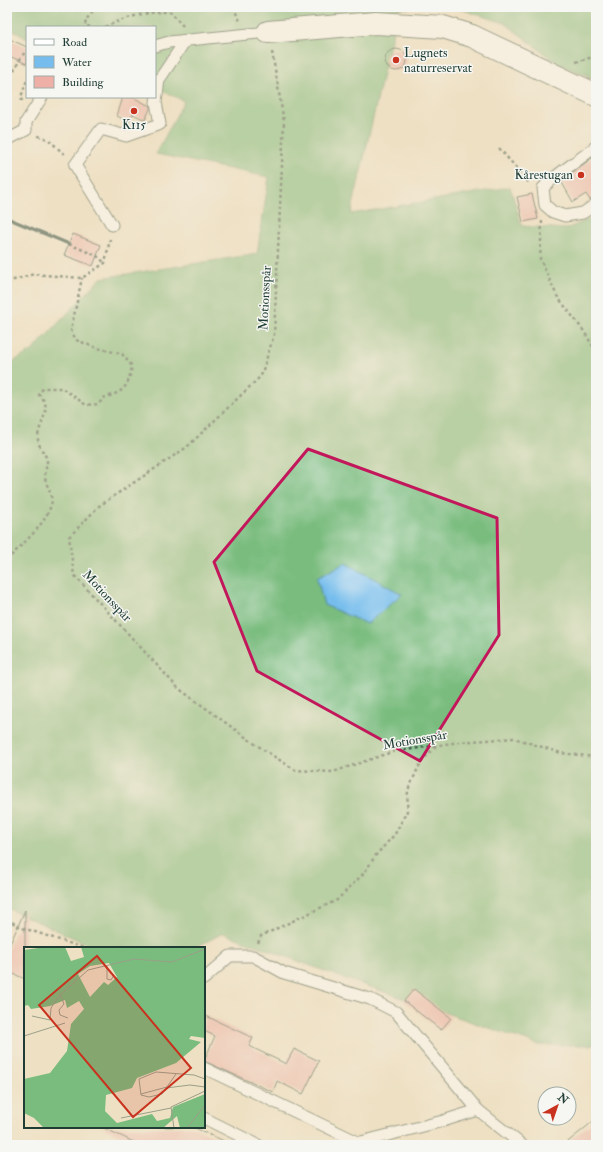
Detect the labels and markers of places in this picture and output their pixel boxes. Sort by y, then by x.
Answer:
place label: Lugnets naturreservat [404,45,472,76]
marker: Lugnets naturreservat [391,55,401,65]
marker: K115 [129,106,139,116]
place label: K115 [122,117,146,133]
place label: Kårestugan [514,167,573,183]
marker: Kårestugan [576,170,586,180]

